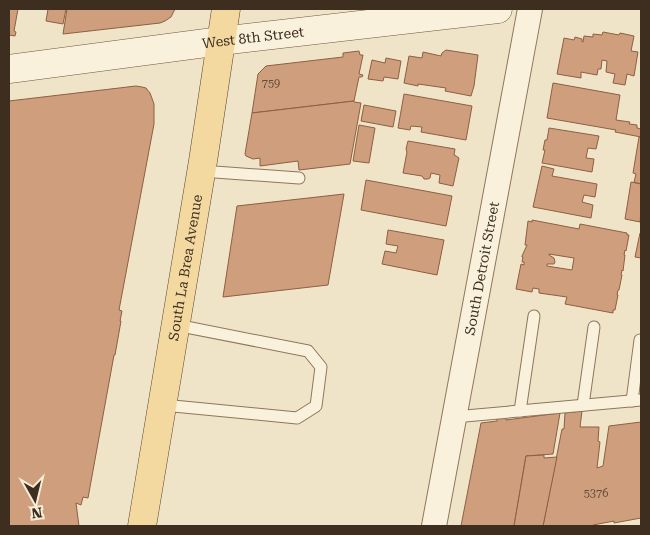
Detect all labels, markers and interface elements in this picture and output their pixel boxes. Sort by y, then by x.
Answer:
street label: West 8th Street [201,23,305,51]
house number: 759 [262,77,280,90]
street label: South La Brea Avenue [165,193,205,342]
street label: South Detroit Street [462,200,502,337]
north arrow [10,475,60,525]
house number: 5376 [584,487,608,500]
text: N [30,504,43,522]

